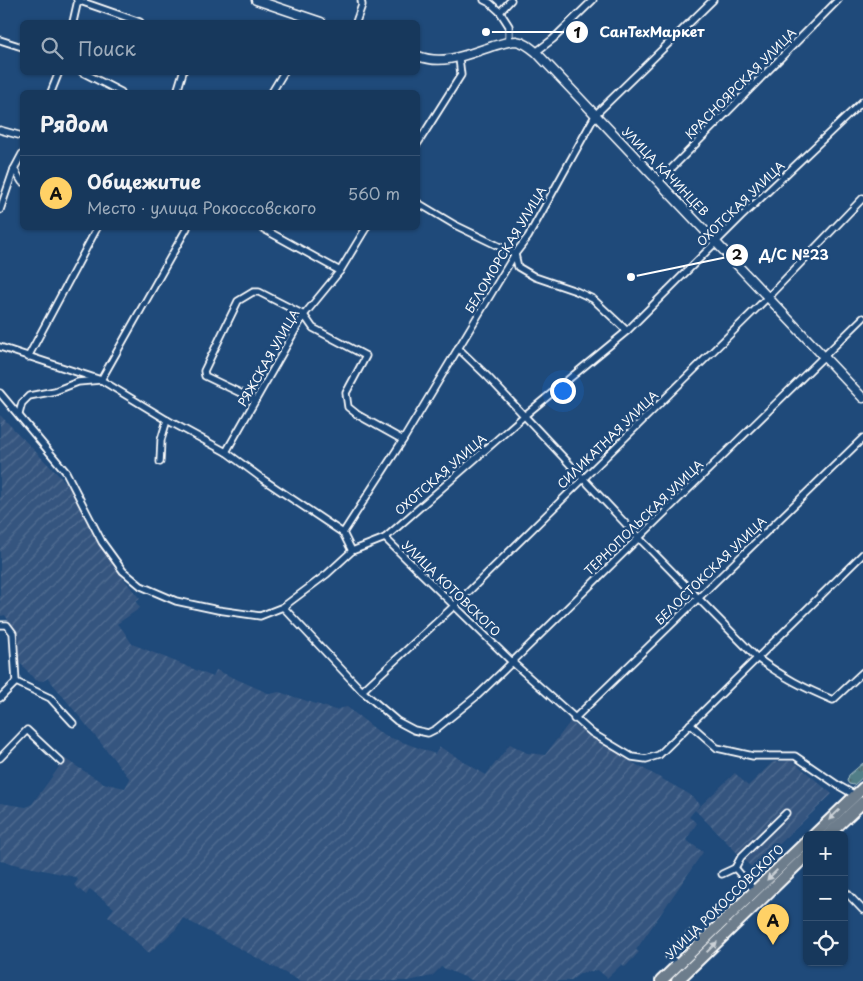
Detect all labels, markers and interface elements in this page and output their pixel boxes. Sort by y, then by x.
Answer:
callout: СанТехМаркет [565,18,715,47]
search box [20,20,420,75]
text: 1 [573,20,581,43]
text: СанТехМаркет [599,21,705,42]
street label: КРАСНОЯРСКАЯ УЛИЦА [681,24,800,143]
icon: search [38,34,66,62]
text: Поиск [78,34,136,62]
text: Рядом [40,107,108,139]
street label: УЛИЦА КАЧИНЦЕВ [618,123,713,220]
street label: ОХОТСКАЯ УЛИЦА [692,156,788,250]
text: Общежитие [87,167,201,195]
text: A [50,181,62,205]
text: 560 m [348,181,400,205]
street label: БЕЛОМОРСКАЯ УЛИЦА [460,183,550,316]
text: Место · улица Рокоссовского [87,195,316,219]
callout: Д/С №23 [725,240,839,269]
text: 2 [732,242,743,265]
text: Д/С №23 [758,244,829,265]
street label: РЯЖСКАЯ УЛИЦА [233,306,303,409]
your location [550,378,576,404]
street label: СИЛИКАТНАЯ УЛИЦА [553,386,662,492]
street label: ОХОТСКАЯ УЛИЦА [391,429,490,519]
street label: ТЕРНОПОЛЬСКАЯ УЛИЦА [580,455,707,579]
street label: БЕЛОСТОКСКАЯ УЛИЦА [650,512,770,629]
street label: УЛИЦА КОТОВСКОГО [398,536,505,640]
one-way arrow [829,809,841,821]
map controls [803,831,848,966]
button: + [803,831,848,876]
street label: УЛИЦА РОКОССОВСКОГО [661,840,788,963]
one-way arrow [766,869,778,881]
button: − [803,876,848,921]
pin: A [757,904,789,945]
button: locate [803,921,848,966]
one-way arrow [706,941,718,953]

